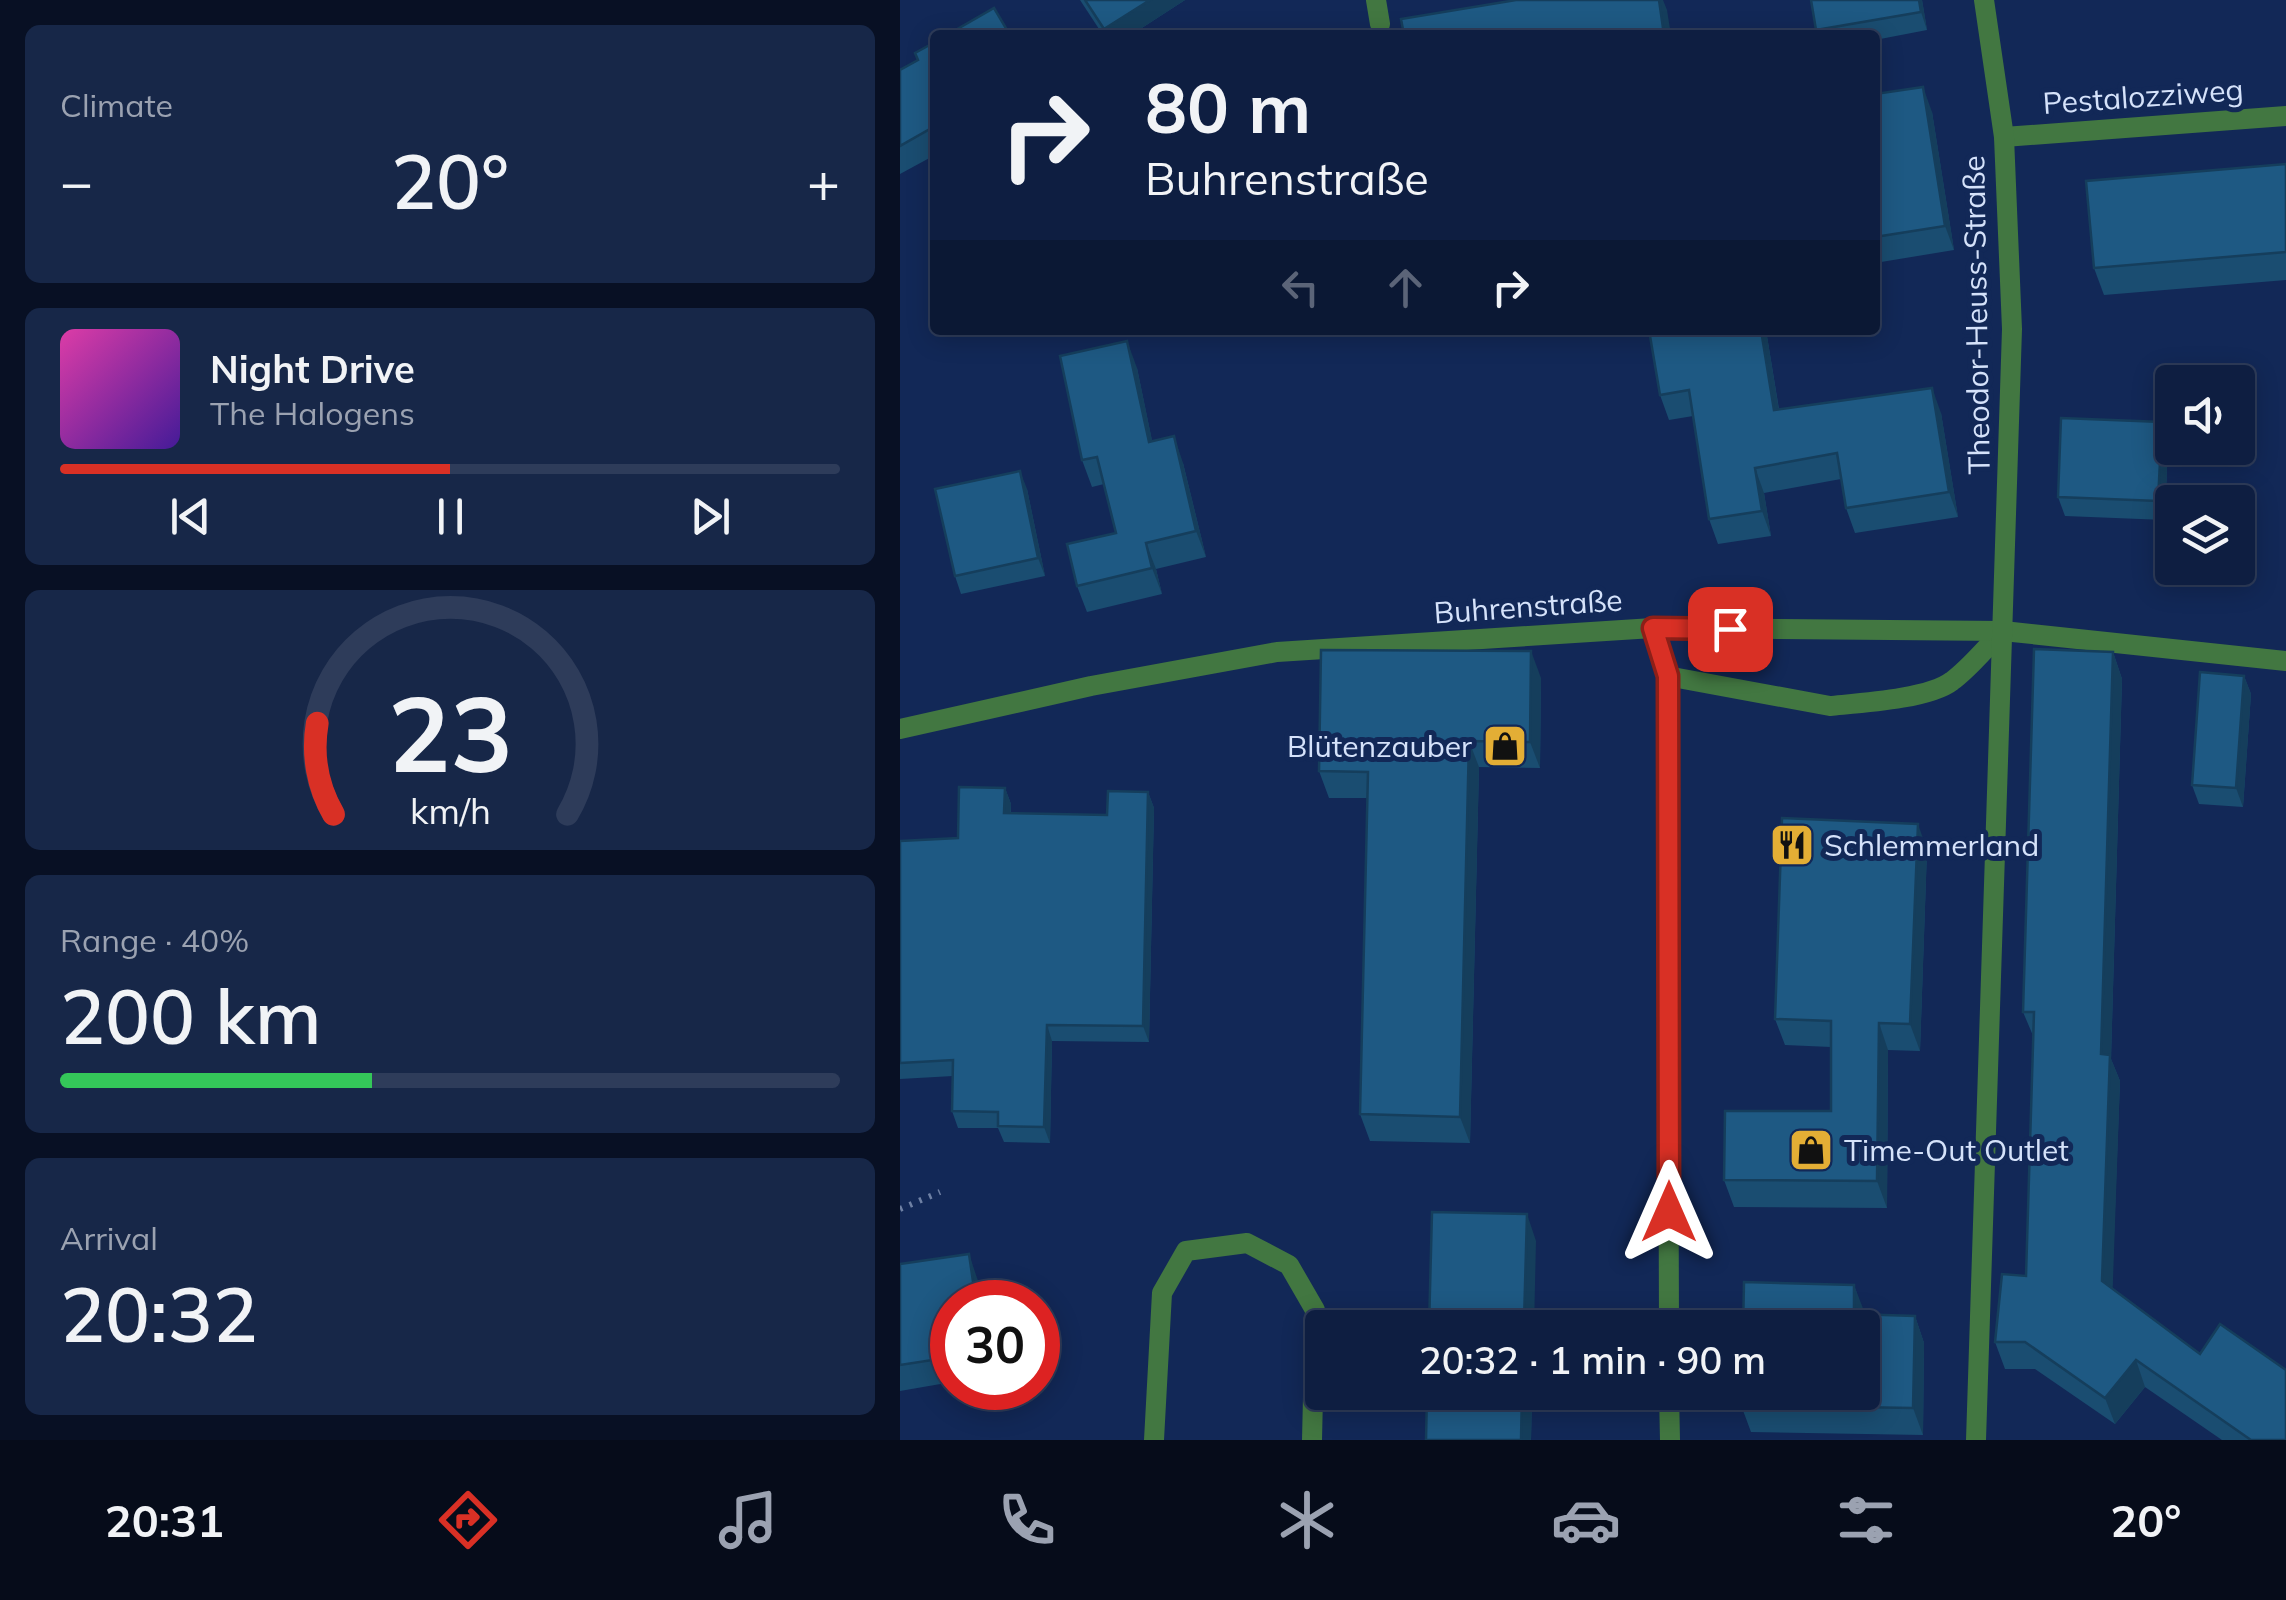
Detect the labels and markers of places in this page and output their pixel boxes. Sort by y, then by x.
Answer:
pin [1688,587,1773,672]
shop icon: Blütenzauber [1482,723,1528,769]
place label: Blütenzauber [1287,727,1472,765]
restaurant icon: Schlemmerland [1769,822,1815,868]
place label: Schlemmerland [1824,826,2039,864]
shop icon: Time-Out Outlet [1788,1127,1834,1173]
place label: Time-Out Outlet [1844,1131,2069,1169]

